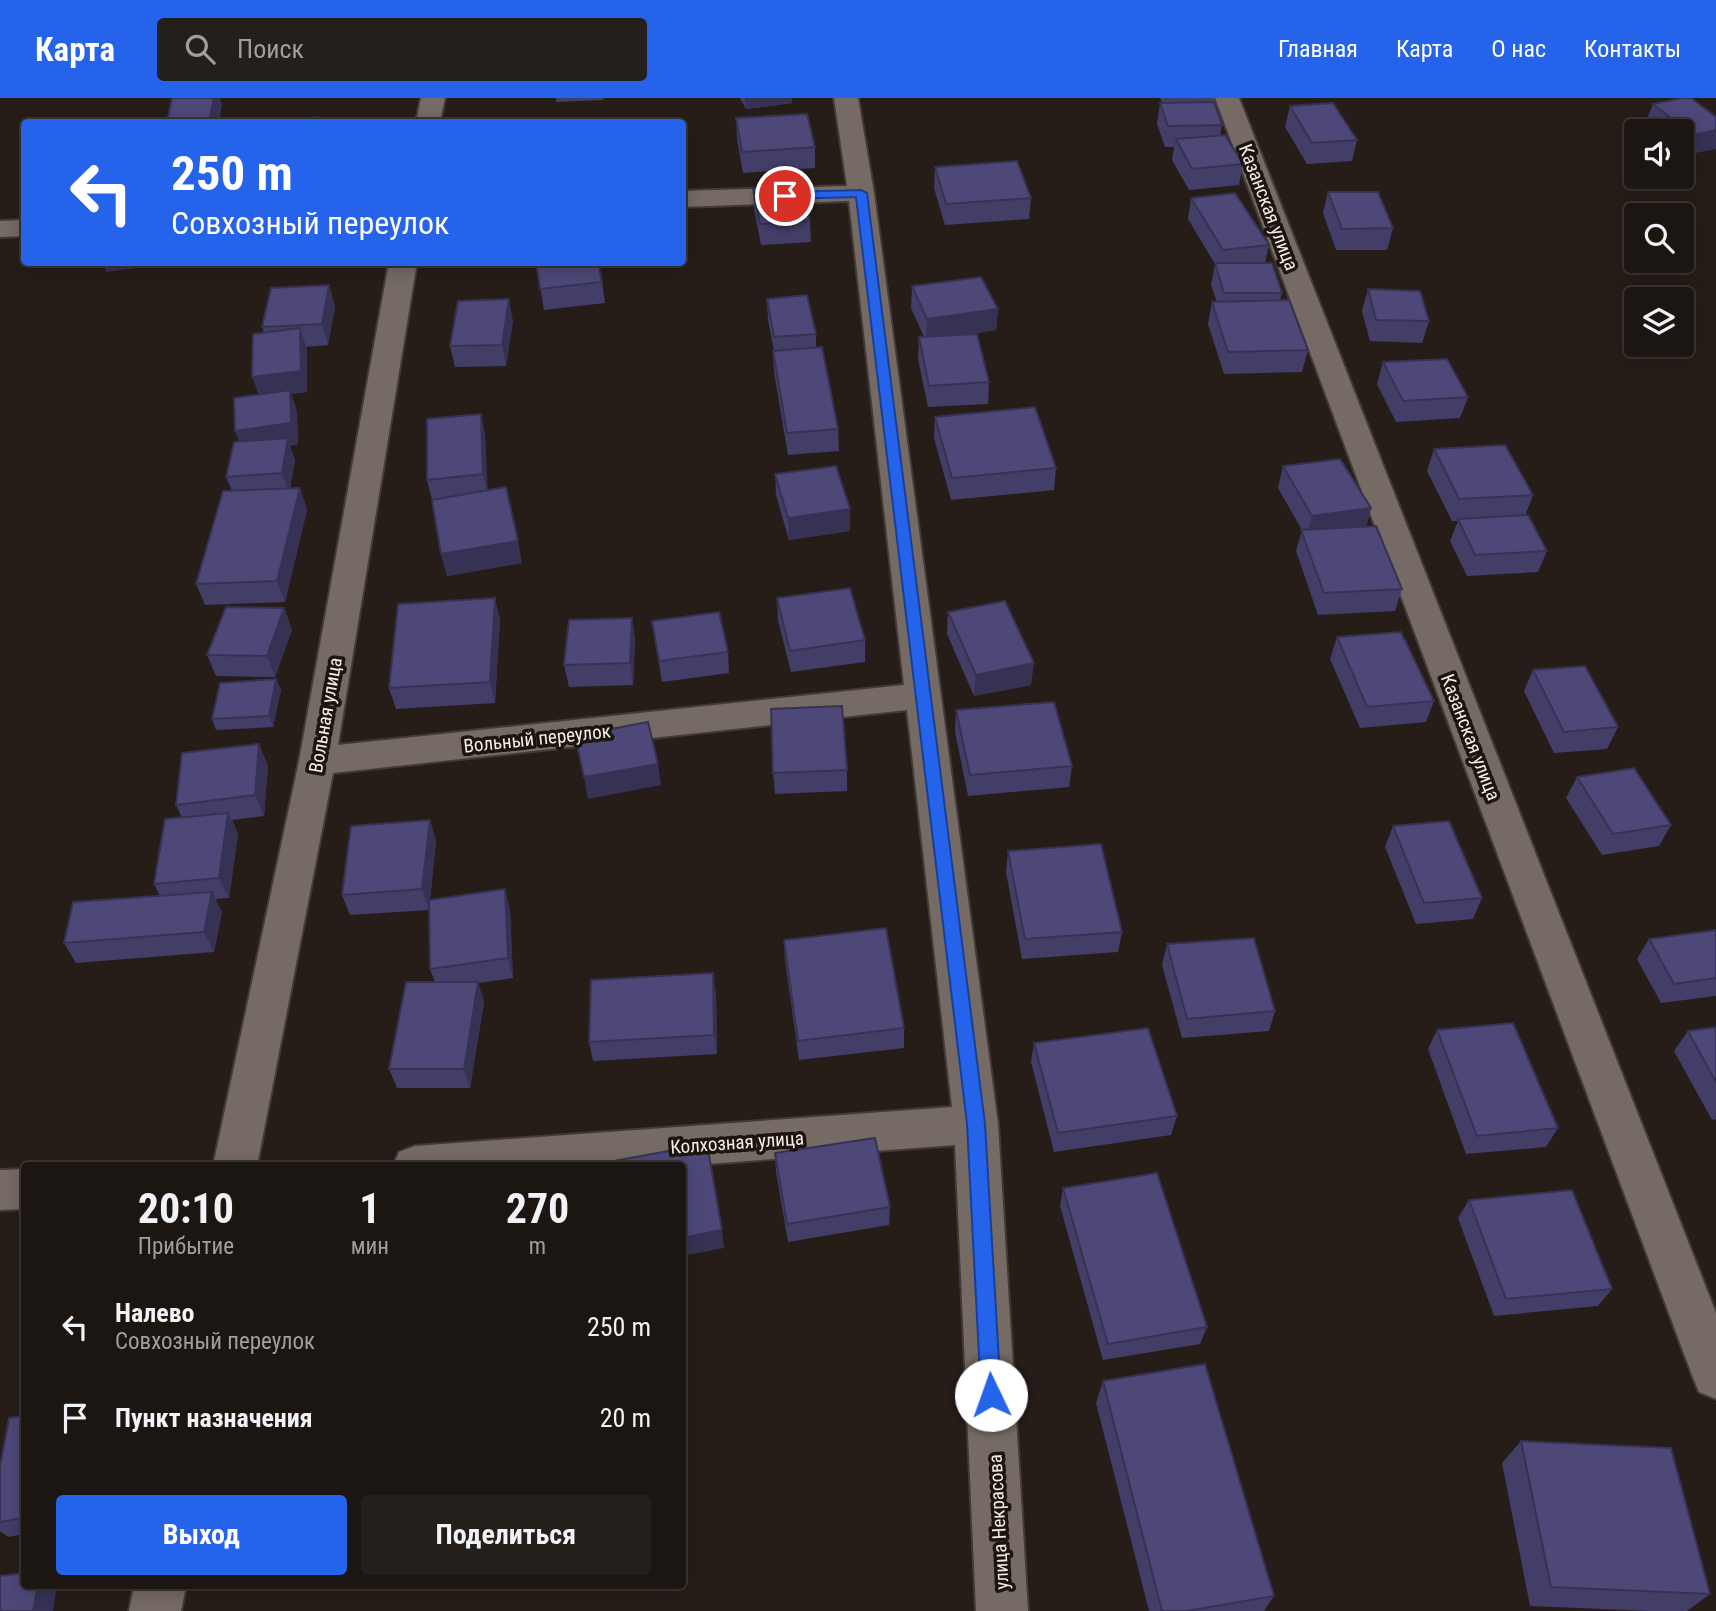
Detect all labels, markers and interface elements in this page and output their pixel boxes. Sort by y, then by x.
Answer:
search box [157,18,647,81]
text: Карта [35,30,115,69]
icon: search [181,30,219,68]
text: Поиск [237,34,304,64]
text: Главная [1278,35,1358,63]
text: Карта [1396,35,1453,63]
text: О нас [1491,35,1546,63]
text: Контакты [1584,35,1681,63]
map controls [1624,119,1694,357]
button: sound [1624,119,1694,189]
street label: Казанская улица [1234,141,1303,274]
text: 250 m [171,145,293,202]
icon: left [56,147,147,238]
pin [755,166,815,226]
icon: arrive [766,177,804,215]
button: search [1624,203,1694,273]
text: Совхозный переулок [171,204,449,242]
button: layers [1624,287,1694,357]
street label: Вольная улица [304,656,347,775]
street label: Казанская улица [1436,671,1505,804]
street label: Вольный переулок [462,719,612,758]
street label: Колхозная улица [669,1126,805,1159]
text: 20:10 [138,1184,234,1233]
text: 1 [359,1184,380,1233]
text: 270 [506,1184,569,1233]
text: Прибытие [138,1233,234,1260]
text: мин [351,1233,389,1260]
text: m [529,1233,546,1260]
text: Налево [115,1298,195,1328]
icon: left [56,1308,94,1346]
text: 250 m [587,1312,651,1342]
text: Совхозный переулок [115,1328,315,1355]
position arrow [954,1358,1028,1432]
icon: arrive [56,1399,94,1437]
text: Пункт назначения [115,1403,313,1433]
text: 20 m [600,1403,651,1433]
street label: улица Некрасова [983,1454,1014,1590]
button: Выход [56,1495,347,1575]
button: Поделиться [361,1495,651,1575]

